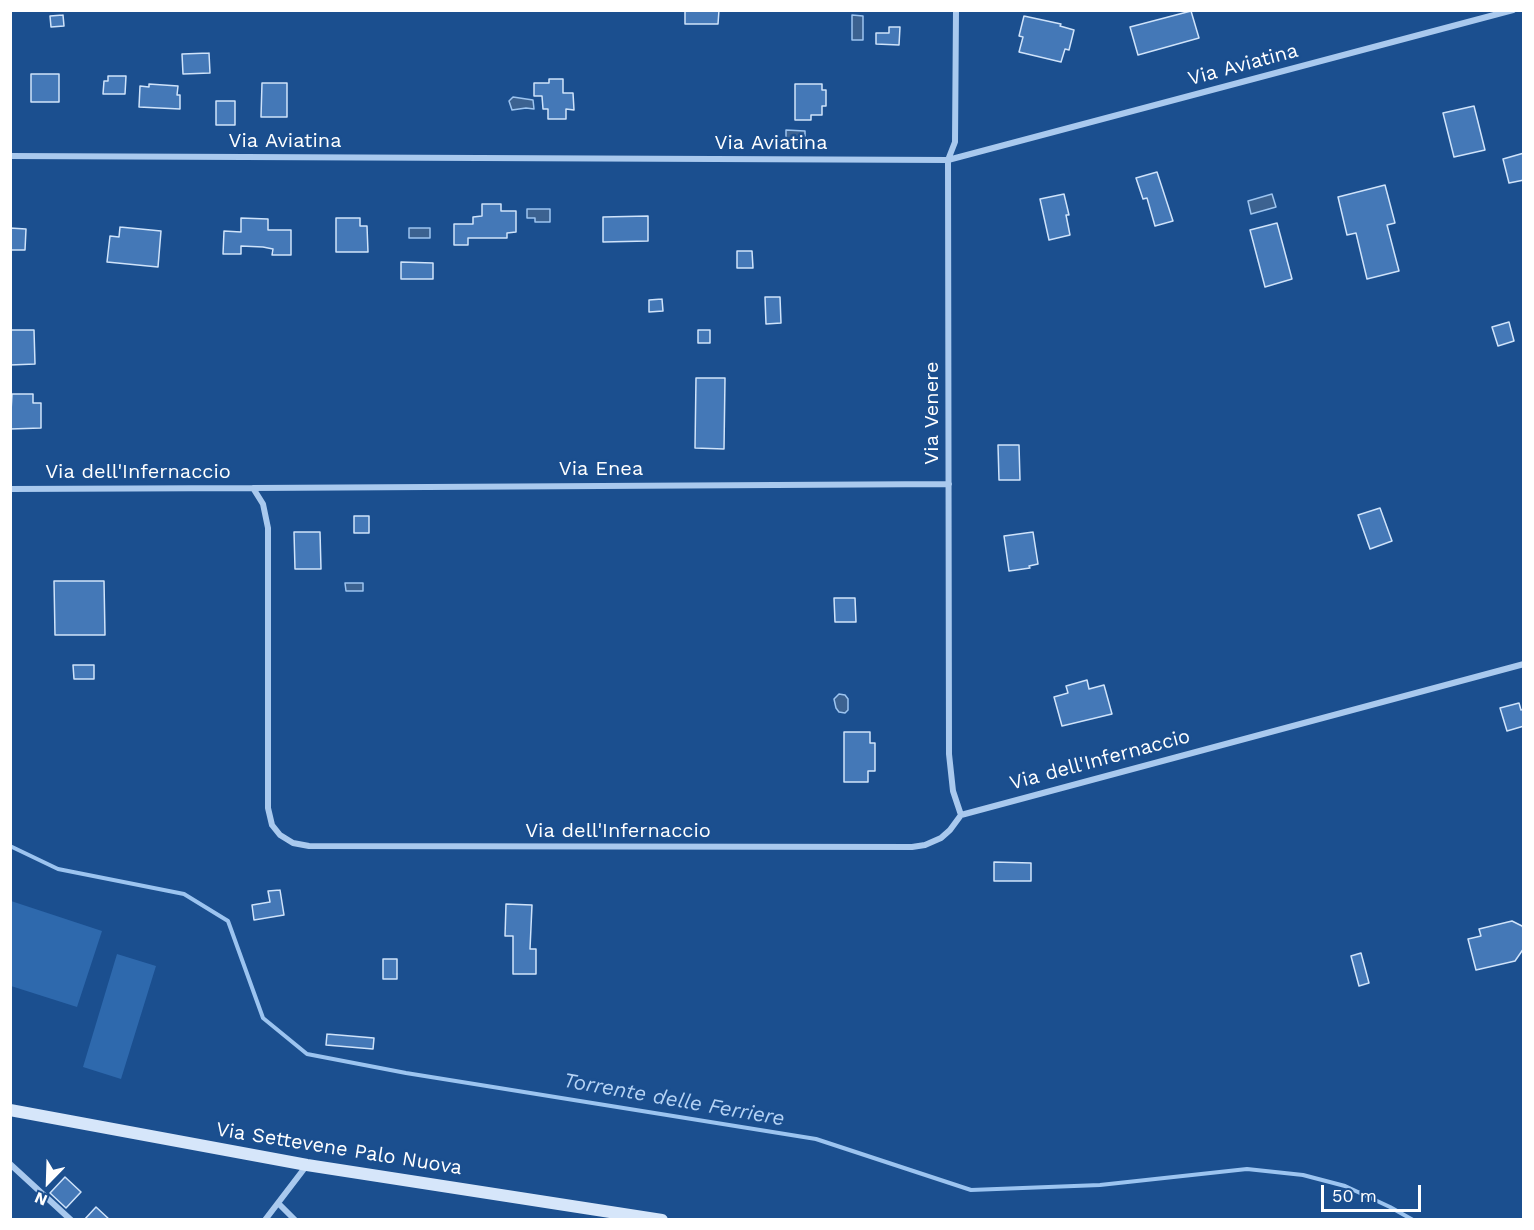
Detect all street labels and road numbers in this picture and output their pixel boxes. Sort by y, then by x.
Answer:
street label: Via Aviatina [1185,39,1301,91]
street label: Via Aviatina [229,129,341,153]
street label: Via Aviatina [715,131,827,155]
street label: Via Venere [920,361,944,465]
street label: Via Enea [559,457,643,481]
street label: Via dell'Infernaccio [45,460,231,484]
street label: Via dell'Infernaccio [1007,724,1193,796]
street label: Via dell'Infernaccio [525,819,711,843]
street label: Via Settevene Palo Nuova [214,1118,464,1180]

